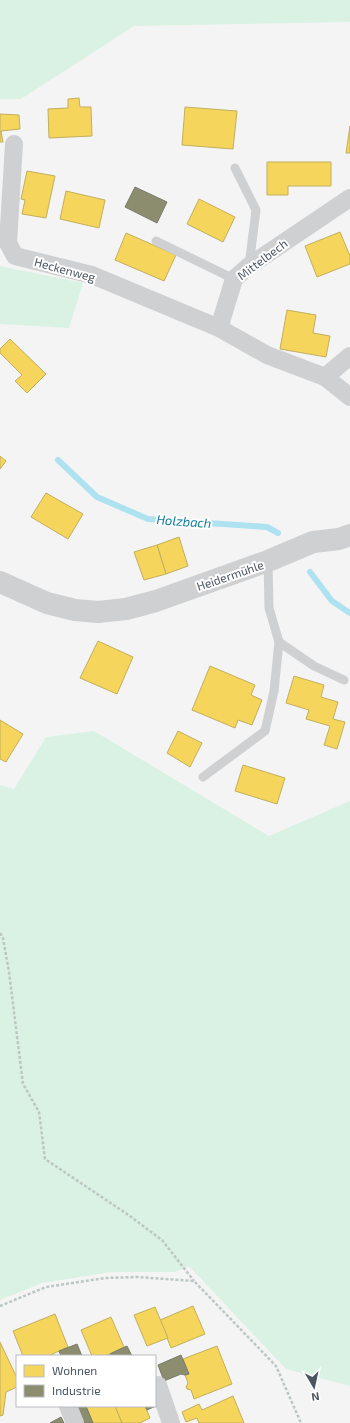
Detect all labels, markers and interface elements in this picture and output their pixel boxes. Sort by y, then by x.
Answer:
street label: Mittelbech [234,236,290,282]
street label: Heckenweg [33,254,97,284]
water label: Holzbach [156,511,212,531]
street label: Heidermühle [195,557,265,593]
legend [16,1355,156,1407]
text: Wohnen [52,1363,97,1377]
north arrow [294,1367,334,1407]
text: Industrie [52,1383,101,1397]
text: N [311,1390,321,1404]

